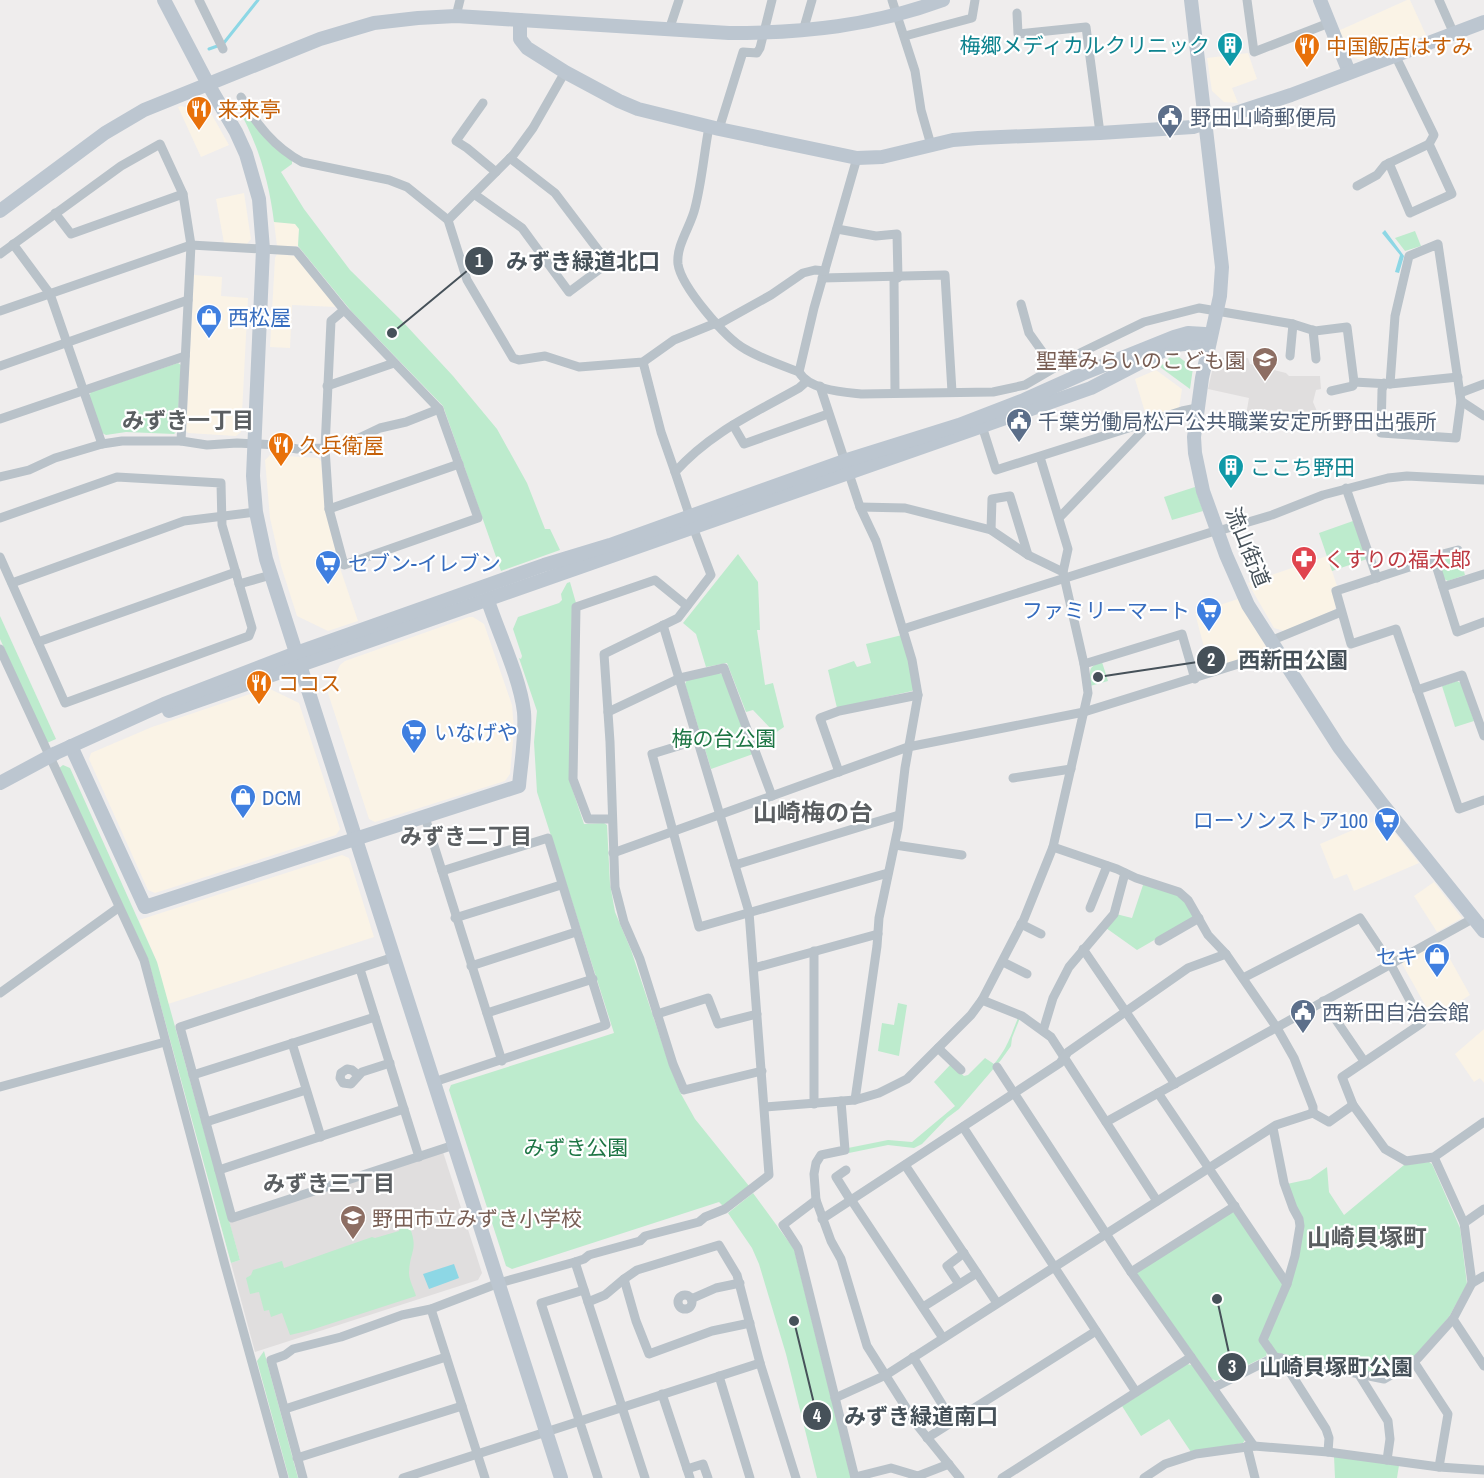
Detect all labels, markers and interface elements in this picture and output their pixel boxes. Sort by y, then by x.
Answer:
building icon: 梅郷メディカルクリニック [1215,30,1245,68]
place label: 梅郷メディカルクリニック [959,31,1210,60]
restaurant icon: 中国飯店はすみ [1292,31,1322,69]
place label: 中国飯店はすみ [1326,32,1473,61]
restaurant icon: 来来亭 [184,94,214,132]
place label: 来来亭 [218,95,281,124]
public building icon: 野田山崎郵便局 [1155,102,1185,140]
place label: 野田山崎郵便局 [1190,103,1337,132]
callout: みずき緑道北口 [464,241,672,281]
text: みずき緑道北口 [506,246,660,276]
text: 1 [475,248,484,273]
shop icon: 西松屋 [194,302,224,340]
place label: 西松屋 [228,303,291,332]
school or university icon: 聖華みらいのこども園 [1250,345,1280,383]
place label: 聖華みらいのこども園 [1036,346,1246,375]
district label: みずき一丁目 [122,405,254,435]
public building icon: 千葉労働局松戸公共職業安定所野田出張所 [1004,406,1034,444]
place label: 千葉労働局松戸公共職業安定所野田出張所 [1038,407,1437,436]
restaurant icon: 久兵衛屋 [266,430,296,468]
place label: 久兵衛屋 [300,431,384,460]
building icon: ここち野田 [1216,452,1246,490]
place label: ここち野田 [1250,453,1355,482]
street label: 流山街道 [1219,503,1277,591]
pharmacy icon: くすりの福太郎 [1289,544,1319,582]
place label: くすりの福太郎 [1324,545,1471,574]
supermarket icon: セブン-イレブン [313,548,343,586]
place label: セブン-イレブン [348,549,501,578]
supermarket icon: ファミリーマート [1194,595,1224,633]
place label: ファミリーマート [1022,596,1190,625]
callout: 西新田公園 [1196,640,1360,680]
text: 西新田公園 [1238,645,1348,675]
text: 2 [1207,647,1215,672]
restaurant icon: ココス [244,668,274,706]
place label: ココス [278,669,341,698]
supermarket icon: いなげや [399,717,429,755]
place label: いなげや [434,718,518,747]
park label: 梅の台公園 [672,724,777,753]
shop icon: DCM [228,782,258,820]
place label: DCM [262,783,301,812]
district label: 山崎梅の台 [753,796,873,828]
supermarket icon: ローソンストア100 [1372,805,1402,843]
place label: ローソンストア100 [1193,806,1368,835]
district label: みずき二丁目 [400,821,532,851]
shop icon: セキ [1422,941,1452,979]
place label: セキ [1376,942,1418,971]
public building icon: 西新田自治会館 [1288,997,1318,1035]
place label: 西新田自治会館 [1322,998,1469,1027]
park label: みずき公園 [524,1133,629,1162]
district label: みずき三丁目 [263,1168,395,1198]
school or university icon: 野田市立みずき小学校 [338,1203,368,1241]
place label: 野田市立みずき小学校 [372,1204,582,1233]
district label: 山崎貝塚町 [1307,1221,1427,1253]
callout: 山崎貝塚町公園 [1217,1347,1425,1387]
text: 山崎貝塚町公園 [1259,1352,1413,1382]
text: 3 [1228,1354,1236,1379]
callout: みずき緑道南口 [802,1396,1010,1436]
text: みずき緑道南口 [844,1401,998,1431]
text: 4 [813,1403,822,1428]

